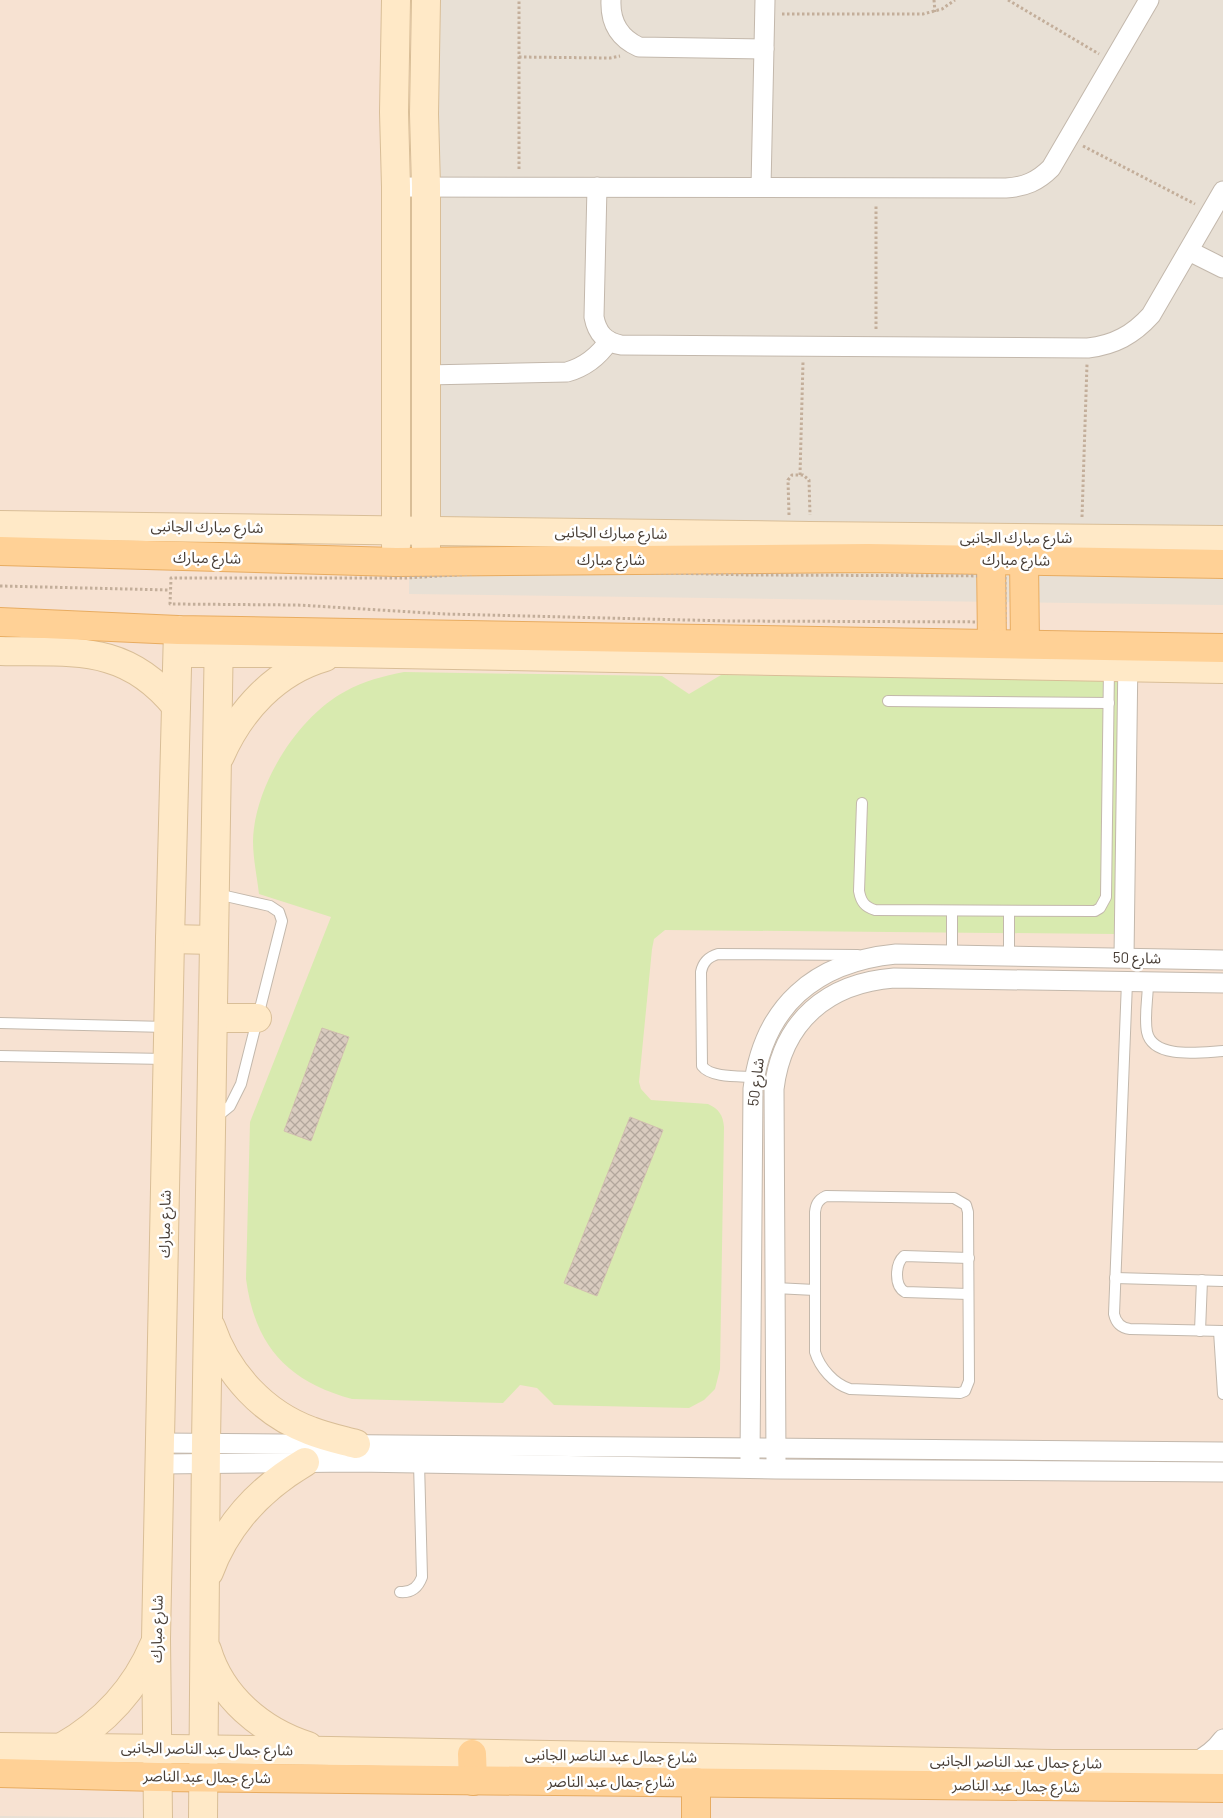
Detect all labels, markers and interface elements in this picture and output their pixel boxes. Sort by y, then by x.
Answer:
street label: شارع مبارك الجانبى [151,516,264,540]
street label: شارع مبارك الجانبى [555,522,668,546]
street label: شارع مبارك الجانبى [960,528,1073,550]
street label: شارع مبارك [173,547,241,571]
street label: شارع مبارك [982,549,1050,573]
street label: شارع مبارك [577,550,645,572]
street label: شارع 50 [1113,948,1162,970]
street label: شارع 50 [743,1057,771,1108]
street label: شارع مبارك [154,1190,178,1258]
street label: شارع مبارك [146,1595,170,1663]
street label: شارع جمال عبد الناصر الجانبى [121,1737,294,1763]
street label: شارع جمال عبد الناصر الجانبى [525,1744,698,1770]
street label: شارع جمال عبد الناصر الجانبى [930,1750,1103,1776]
street label: شارع جمال عبد الناصر [142,1766,271,1790]
street label: شارع جمال عبد الناصر [546,1772,675,1794]
street label: شارع جمال عبد الناصر [951,1775,1080,1799]

